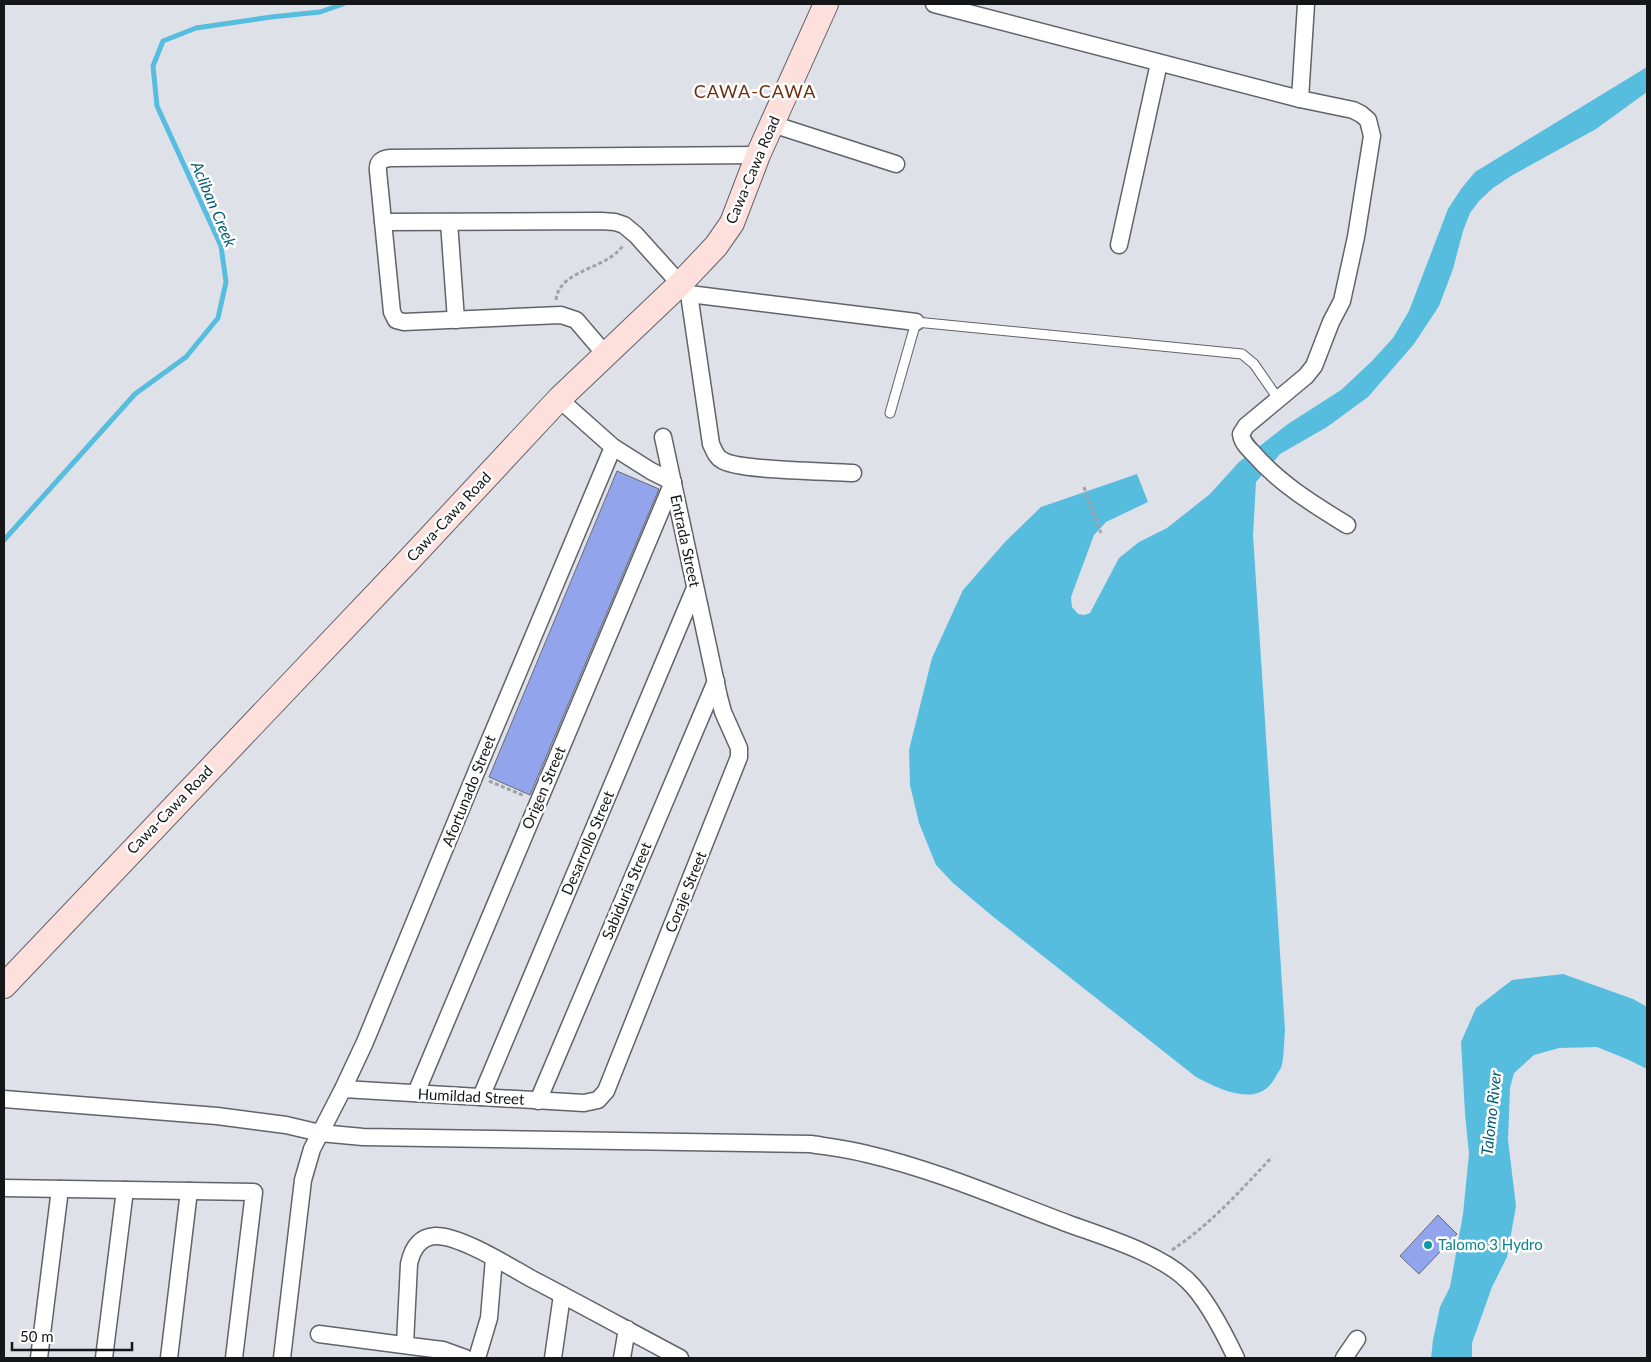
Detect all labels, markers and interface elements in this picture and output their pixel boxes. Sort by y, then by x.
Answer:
district label: CAWA-CAWA [694,80,816,102]
street label: Cawa-Cawa Road [721,113,783,226]
water label: Acliban Creek [188,157,241,250]
street label: Cawa-Cawa Road [402,468,494,565]
street label: Entrada Street [667,493,705,589]
street label: Afortunado Street [438,732,499,849]
street label: Origen Street [518,743,569,832]
street label: Cawa-Cawa Road [123,761,216,857]
street label: Desarrollo Street [557,787,617,897]
street label: Sabiduria Street [597,839,655,942]
street label: Coraje Street [661,848,710,935]
water label: Talomo River [1477,1069,1504,1156]
street label: Humildad Street [417,1084,525,1108]
place label: Talomo 3 Hydro [1438,1235,1543,1253]
marker: Talomo 3 Hydro [1422,1239,1434,1251]
scale bar [12,1320,132,1352]
text: 50 m [20,1327,54,1345]

